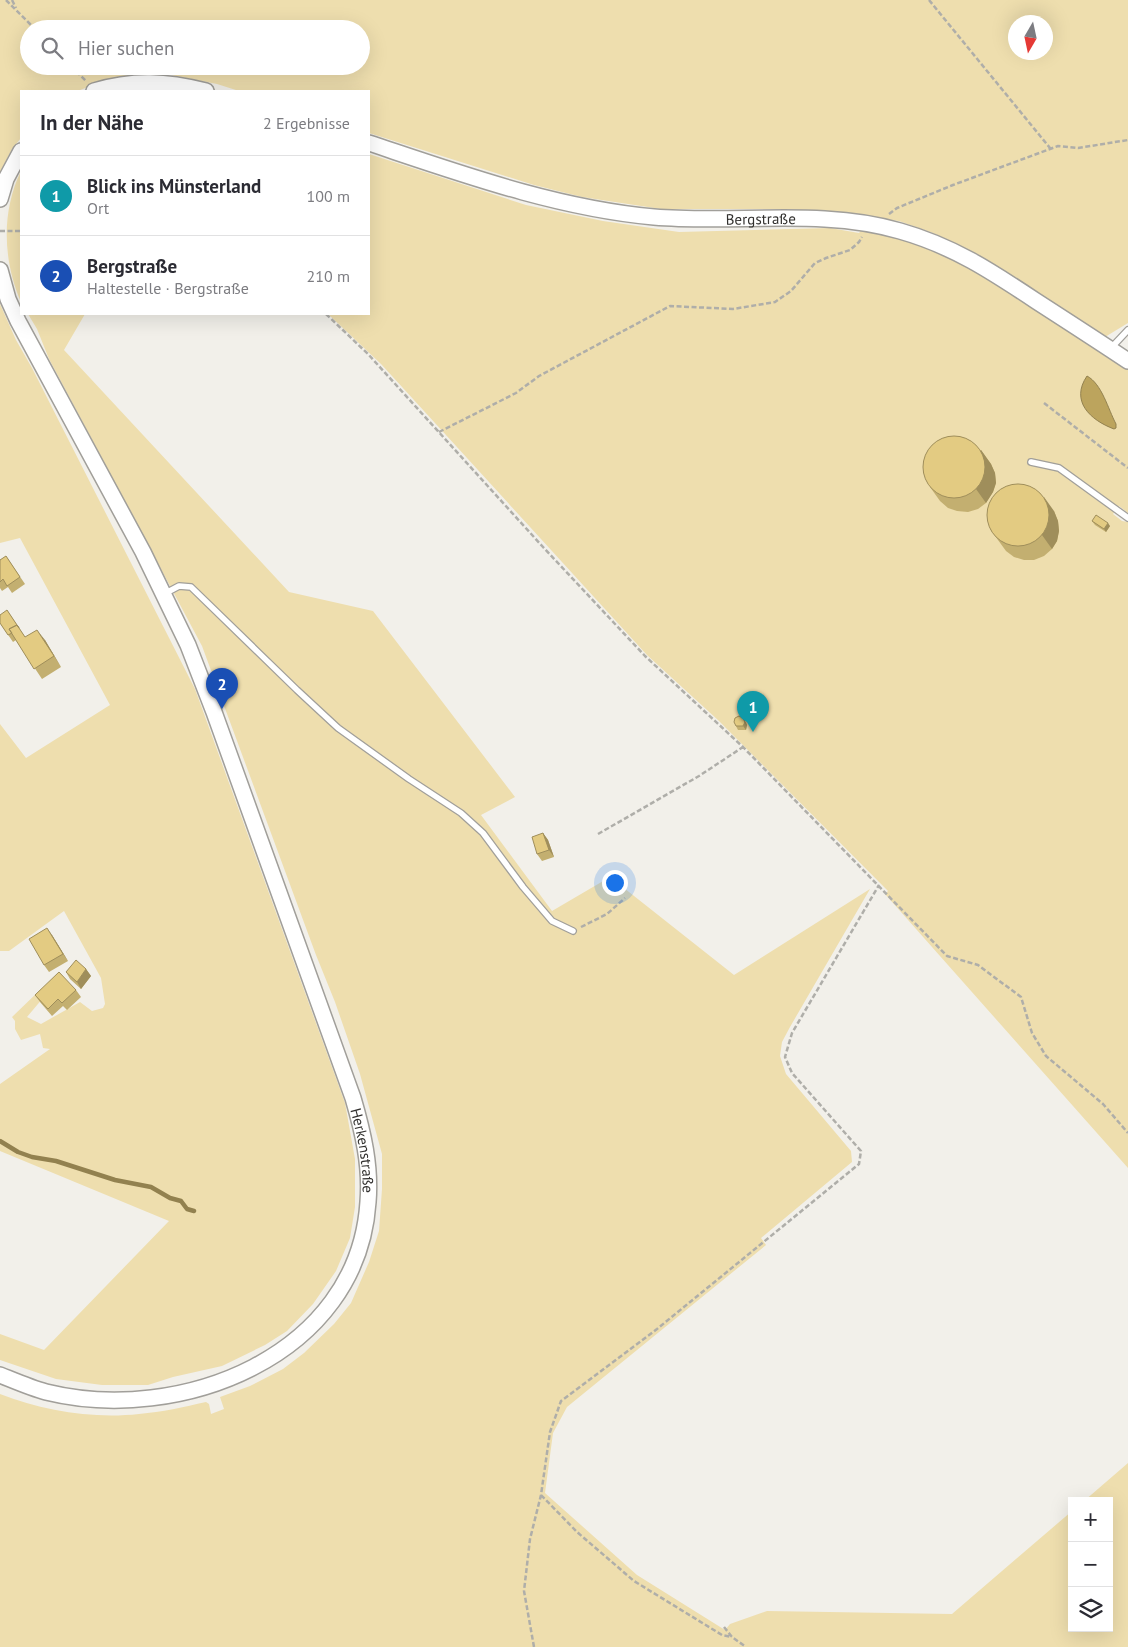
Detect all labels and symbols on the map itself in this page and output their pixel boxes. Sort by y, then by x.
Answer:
north arrow [1008,15,1053,60]
street label: Bergstraße [726,208,796,228]
pin: 2 [206,668,238,709]
pin: 1 [737,691,769,732]
your location [602,870,628,896]
street label: Herkenstraße [347,1106,378,1193]

